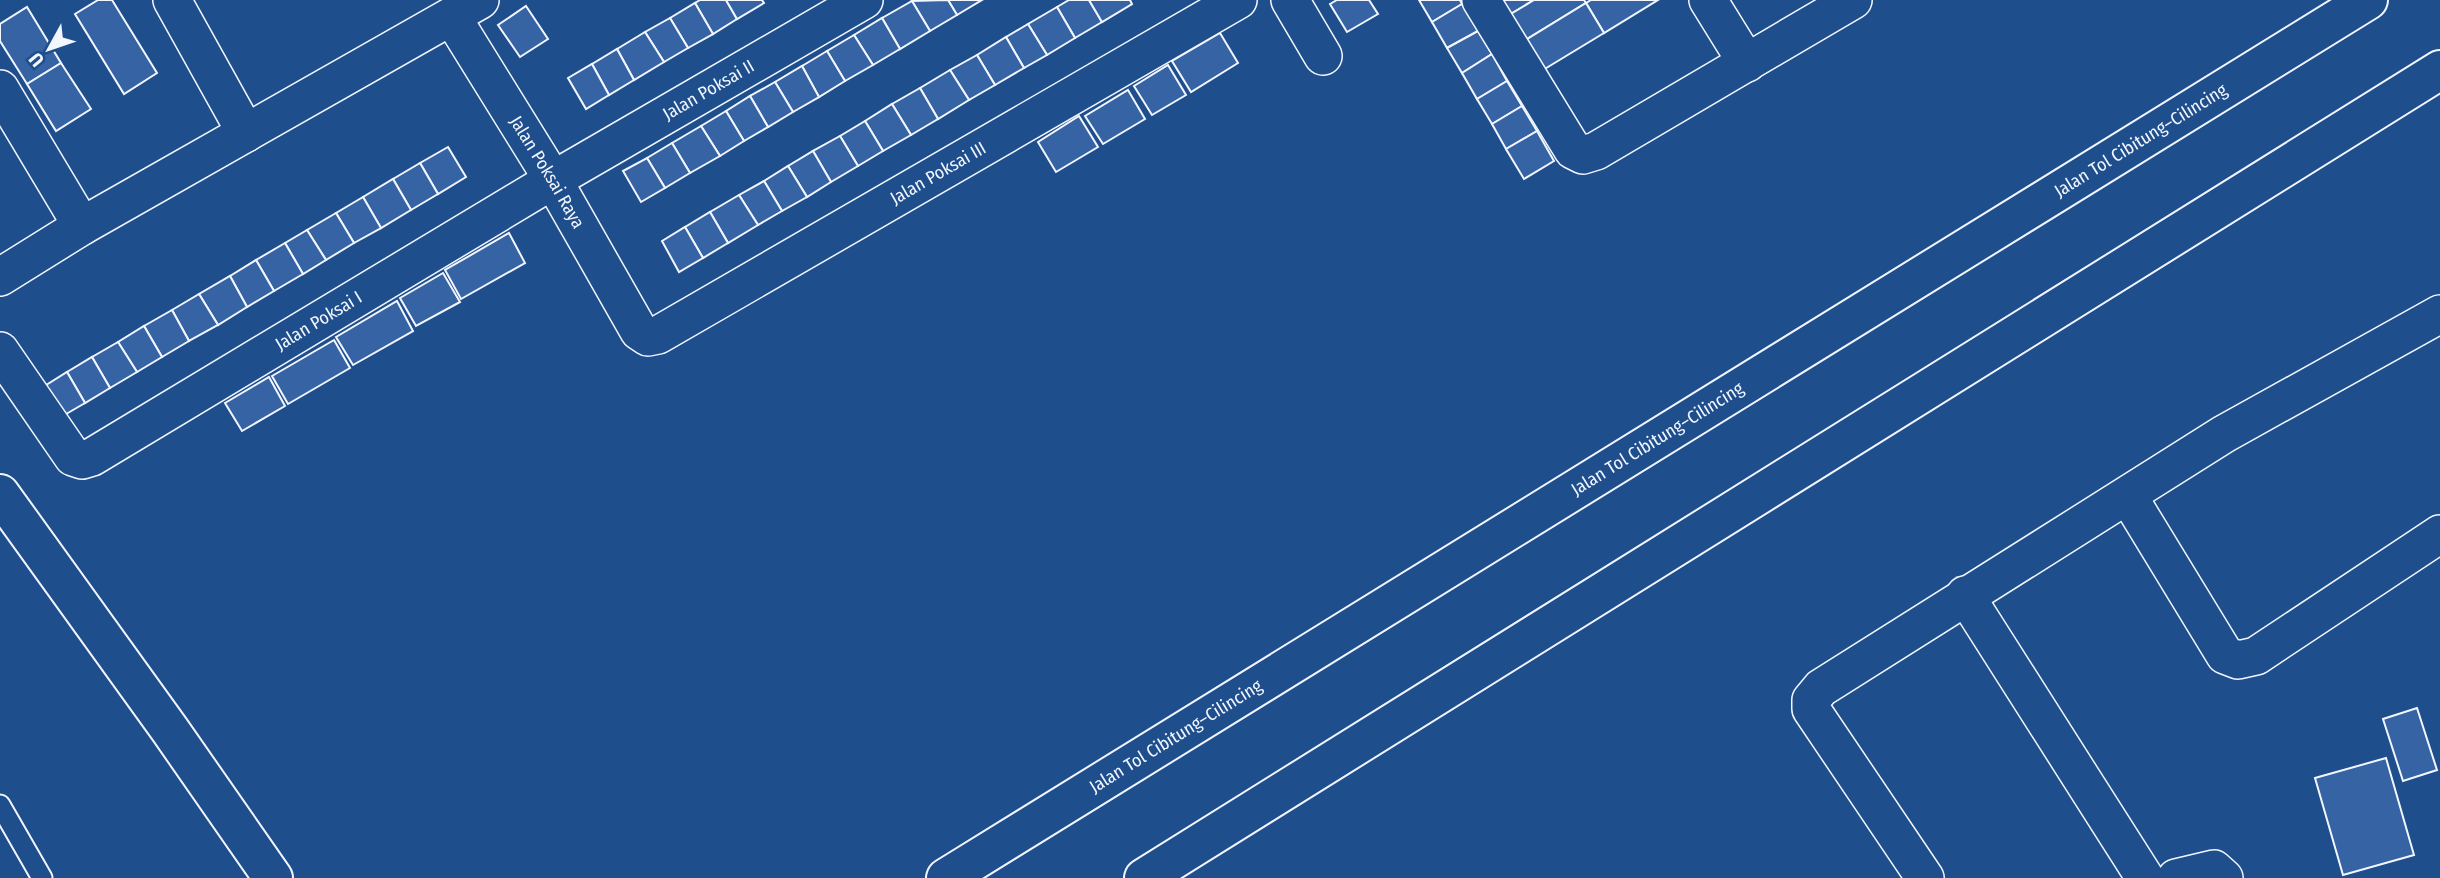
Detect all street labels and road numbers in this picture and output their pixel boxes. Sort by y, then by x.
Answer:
street label: Jalan Poksai II [659,55,758,125]
street label: Jalan Tol Cibitung–Cilincing [2050,79,2231,202]
street label: Jalan Poksai Raya [505,112,589,232]
street label: Jalan Poksai III [886,137,990,209]
street label: Jalan Poksai I [271,286,366,355]
street label: Jalan Tol Cibitung–Cilincing [1567,377,1748,500]
street label: Jalan Tol Cibitung–Cilincing [1085,674,1267,798]

